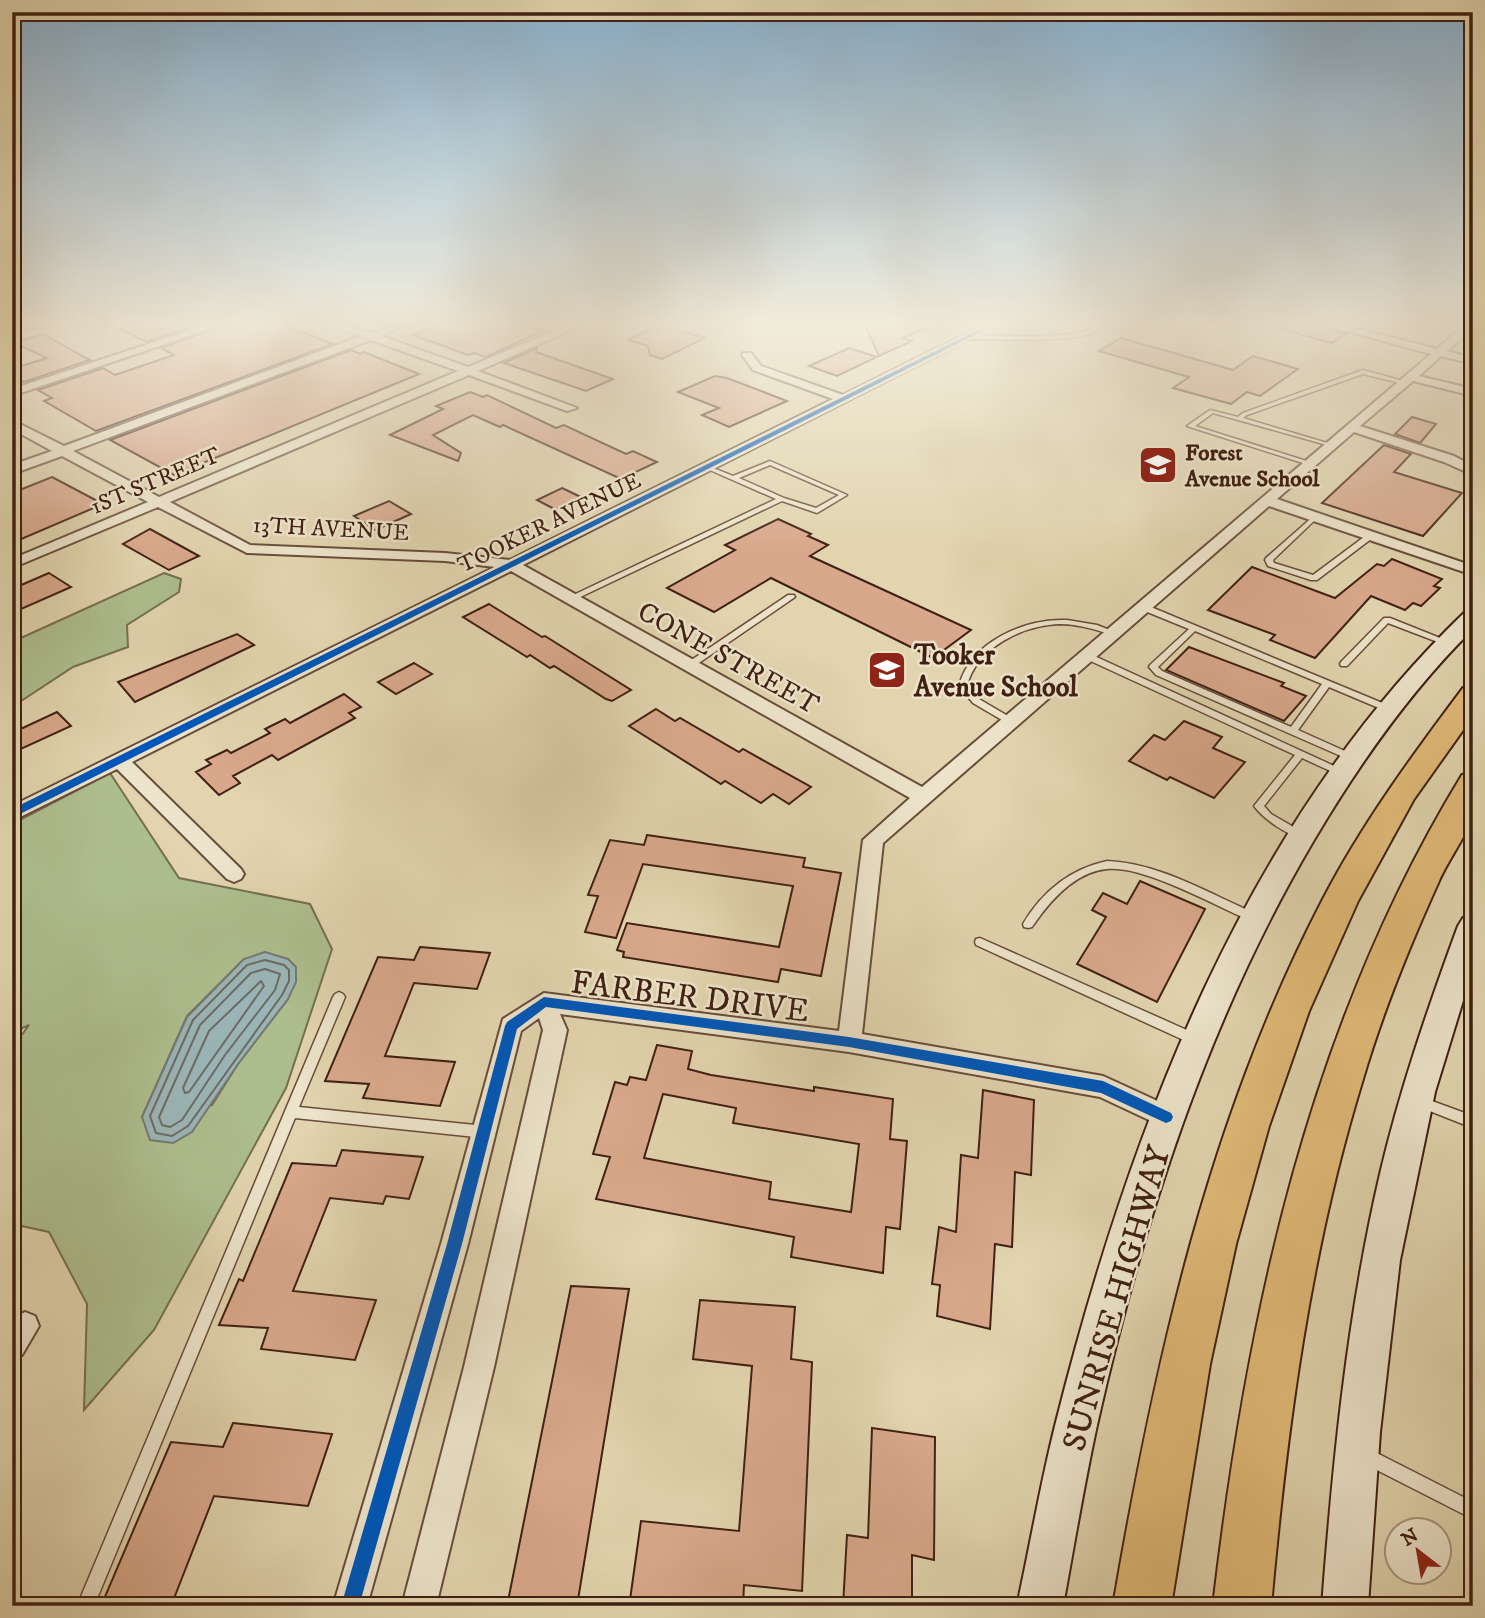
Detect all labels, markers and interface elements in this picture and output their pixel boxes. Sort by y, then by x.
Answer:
place label: Forest Avenue School [1184,439,1320,494]
street label: 1ST STREET [87,441,225,522]
school or university icon: Forest Avenue School [1137,444,1179,486]
street label: TOOKER AVENUE [453,466,646,580]
street label: 13TH AVENUE [252,511,410,548]
street label: CONE STREET [631,594,825,723]
place label: Tooker Avenue School [913,638,1078,705]
school or university icon: Tooker Avenue School [866,649,908,691]
street label: FARBER DRIVE [568,963,811,1032]
street label: SUNRISE HIGHWAY [1054,1140,1181,1456]
north arrow [1384,1516,1454,1586]
text: N [1397,1524,1423,1552]

